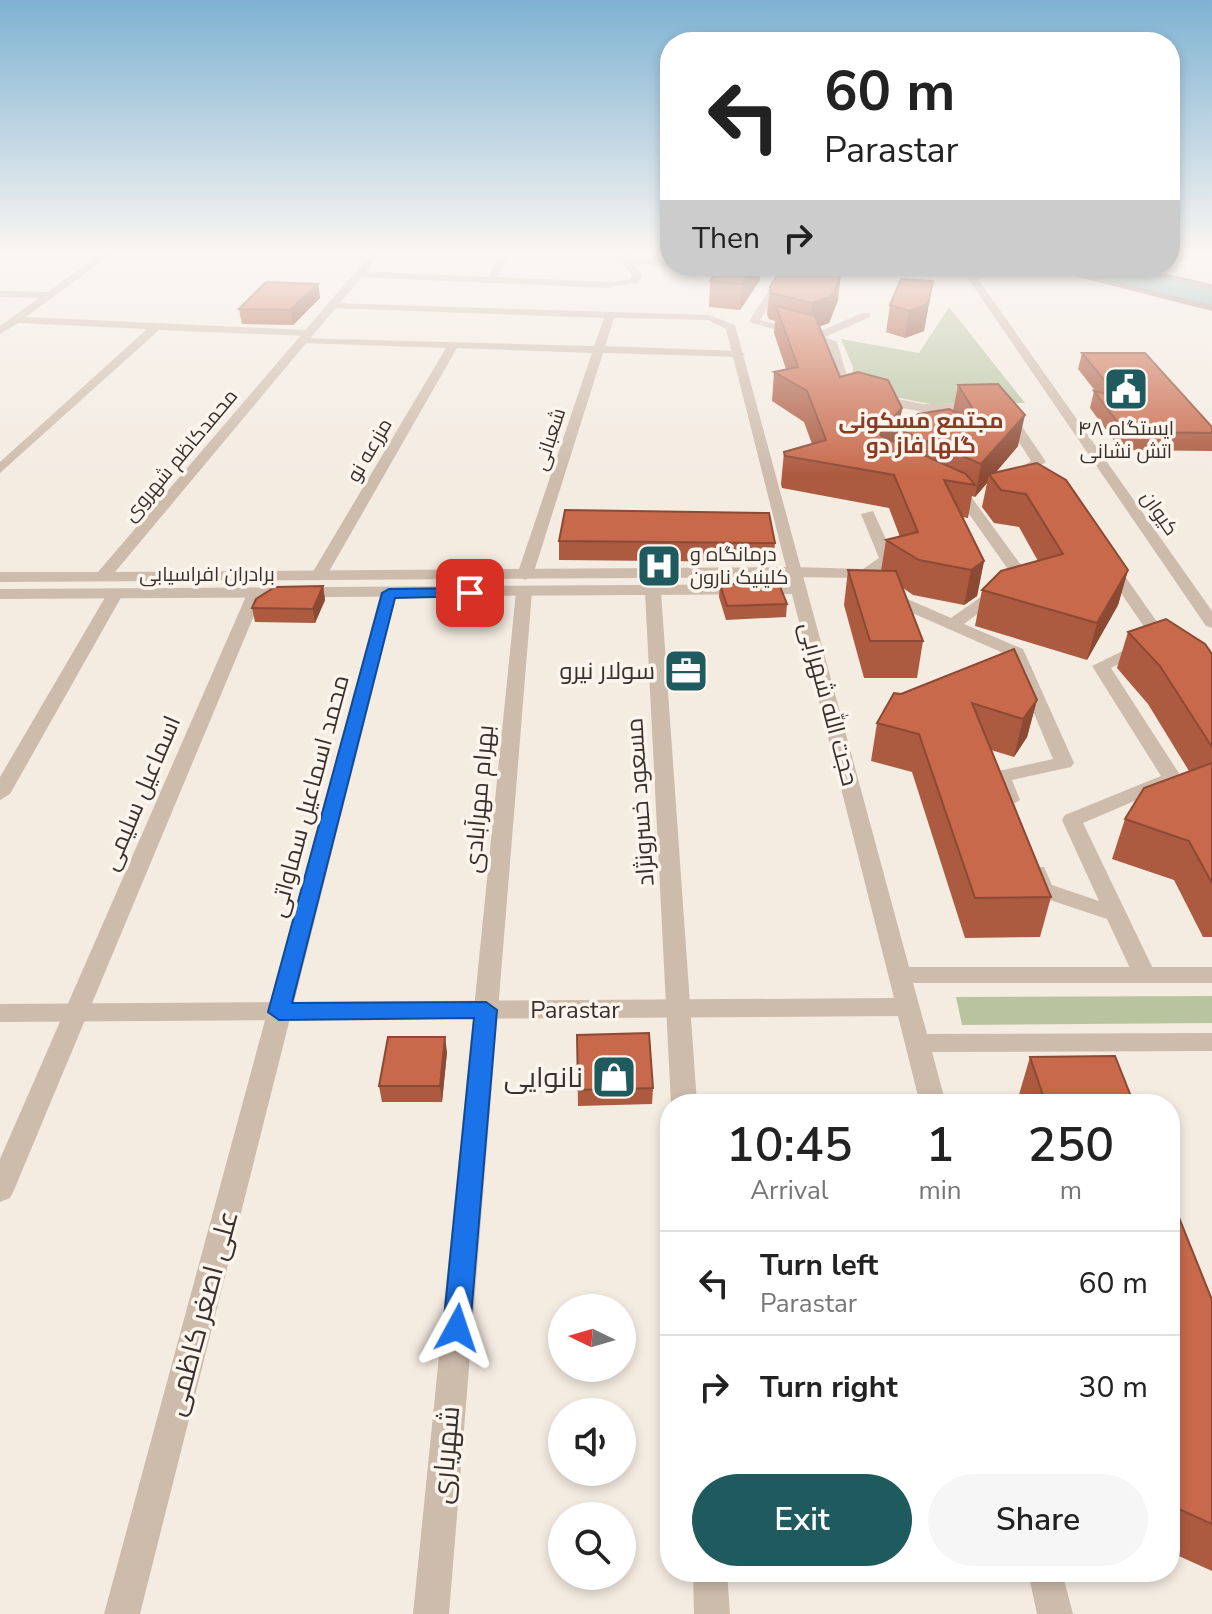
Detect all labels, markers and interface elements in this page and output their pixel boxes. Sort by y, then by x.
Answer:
text: 60 m [824,53,955,130]
icon: left [692,64,796,168]
text: Parastar [824,126,959,175]
icon: right [776,216,820,260]
text: Then [692,218,760,259]
public building icon: ایستگاه ۴۸ اتش نشانی [1102,365,1150,413]
street label: محمدکاظم شهروی [117,383,244,527]
street label: شعبانی [527,405,572,474]
district label: مجتمع مسکونی گلها فاز دو [839,406,1003,461]
street label: مزرعه نو [340,413,399,487]
place label: ایستگاه ۴۸ اتش نشانی [1078,415,1174,465]
street label: کیوان [1135,486,1185,541]
place label: درمانگاه و کلینیک نارون [690,541,788,591]
hospital icon: درمانگاه و کلینیک نارون [635,542,683,590]
pin [436,559,504,627]
street label: برادران افراسیابی [139,561,275,588]
icon: arrive [448,571,492,615]
street label: حجت الله شهرابی [792,618,866,790]
office icon: سولار نیرو [662,647,710,695]
place label: سولار نیرو [560,655,655,687]
street label: محمد اسماعیل سماواتی [261,672,357,920]
street label: اسماعیل سلیمی [94,711,188,875]
street label: مسعود خسرونژاد [618,717,662,887]
street label: بهرام مهرآبادی [457,724,501,874]
street label: Parastar [530,994,620,1026]
shop icon: نانوایی [590,1053,638,1101]
place label: نانوایی [504,1059,583,1097]
text: 10:45 [726,1112,853,1178]
text: 1 [926,1112,954,1178]
text: 250 [1028,1112,1114,1178]
text: Arrival [750,1173,828,1208]
text: min [919,1173,962,1208]
text: m [1060,1173,1082,1208]
street label: علی اصغر کاظمی [156,1206,248,1420]
text: Turn left [760,1245,878,1286]
icon: left [692,1261,736,1305]
text: 60 m [1079,1263,1148,1304]
position arrow [415,1286,499,1370]
text: Parastar [760,1286,857,1321]
north arrow [548,1294,636,1382]
map controls [548,1294,636,1590]
icon: right [692,1365,736,1409]
text: Turn right [760,1367,898,1408]
text: 30 m [1079,1367,1148,1408]
button: sound [548,1398,636,1486]
street label: شهریاری [423,1405,469,1506]
button: Exit [692,1474,912,1566]
button: Share [928,1474,1148,1566]
button: search [548,1502,636,1590]

